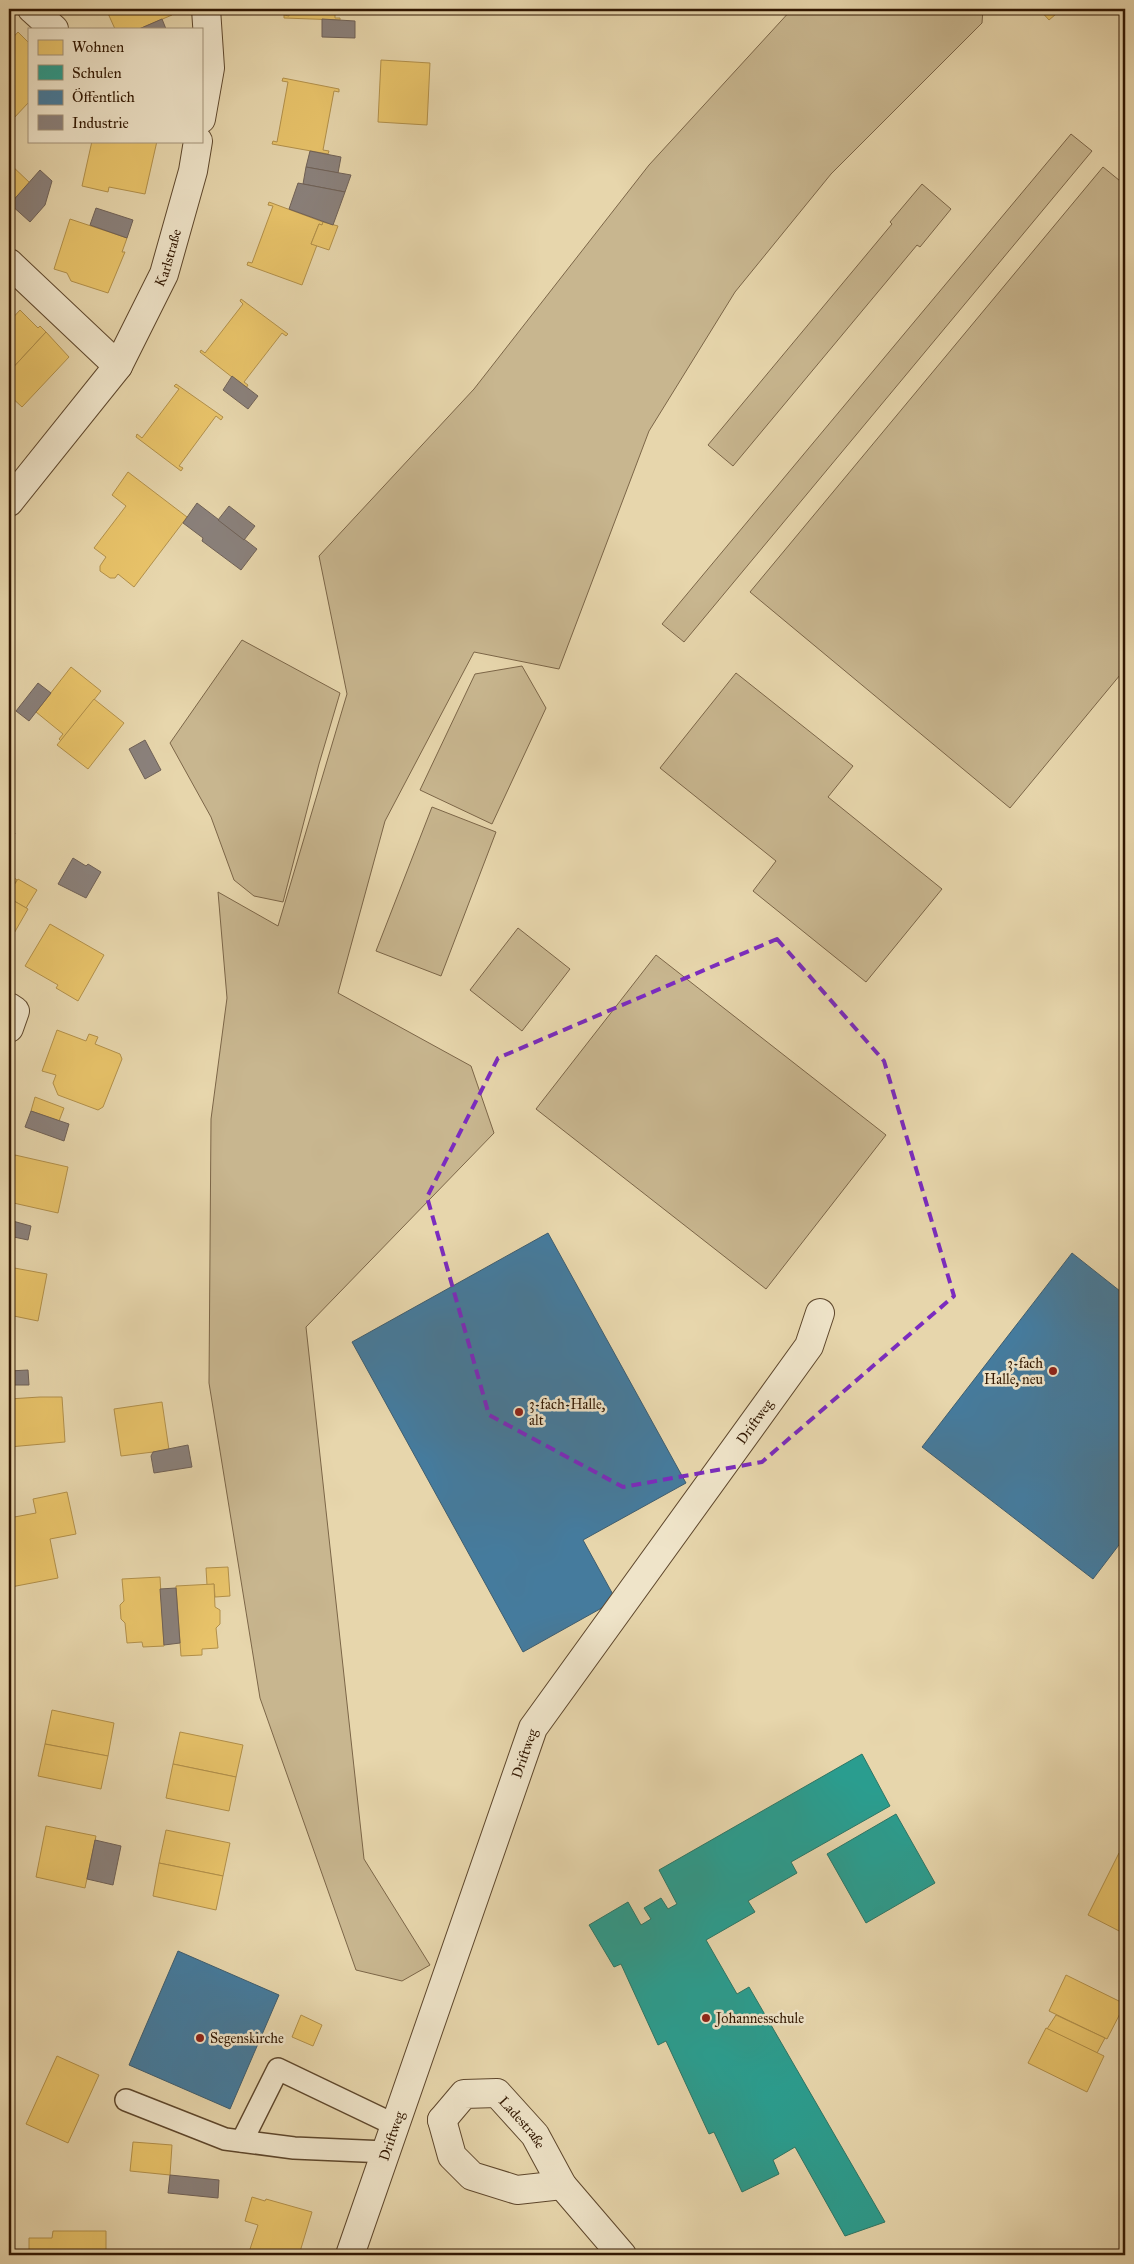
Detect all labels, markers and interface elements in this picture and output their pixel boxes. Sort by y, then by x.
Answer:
legend [28,28,202,142]
text: Wohnen [72,38,124,56]
text: Schulen [72,64,122,82]
text: Öffentlich [72,87,135,106]
text: Industrie [72,114,129,132]
street label: Karlstraße [151,227,185,289]
place label: 3-fach Halle, neu [984,1355,1044,1388]
marker: 3-fach Halle, neu [1047,1365,1059,1377]
place label: 3-fach-Halle, alt [529,1396,606,1429]
street label: Driftweg [733,1396,777,1448]
marker: 3-fach-Halle, alt [513,1406,525,1418]
street label: Driftweg [508,1726,541,1781]
place label: Johannesschule [714,2010,804,2028]
marker: Johannesschule [700,2012,712,2024]
place label: Segenskirche [210,2030,284,2047]
marker: Segenskirche [194,2032,206,2044]
street label: Ladestraße [495,2093,549,2152]
street label: Driftweg [375,2109,408,2163]

